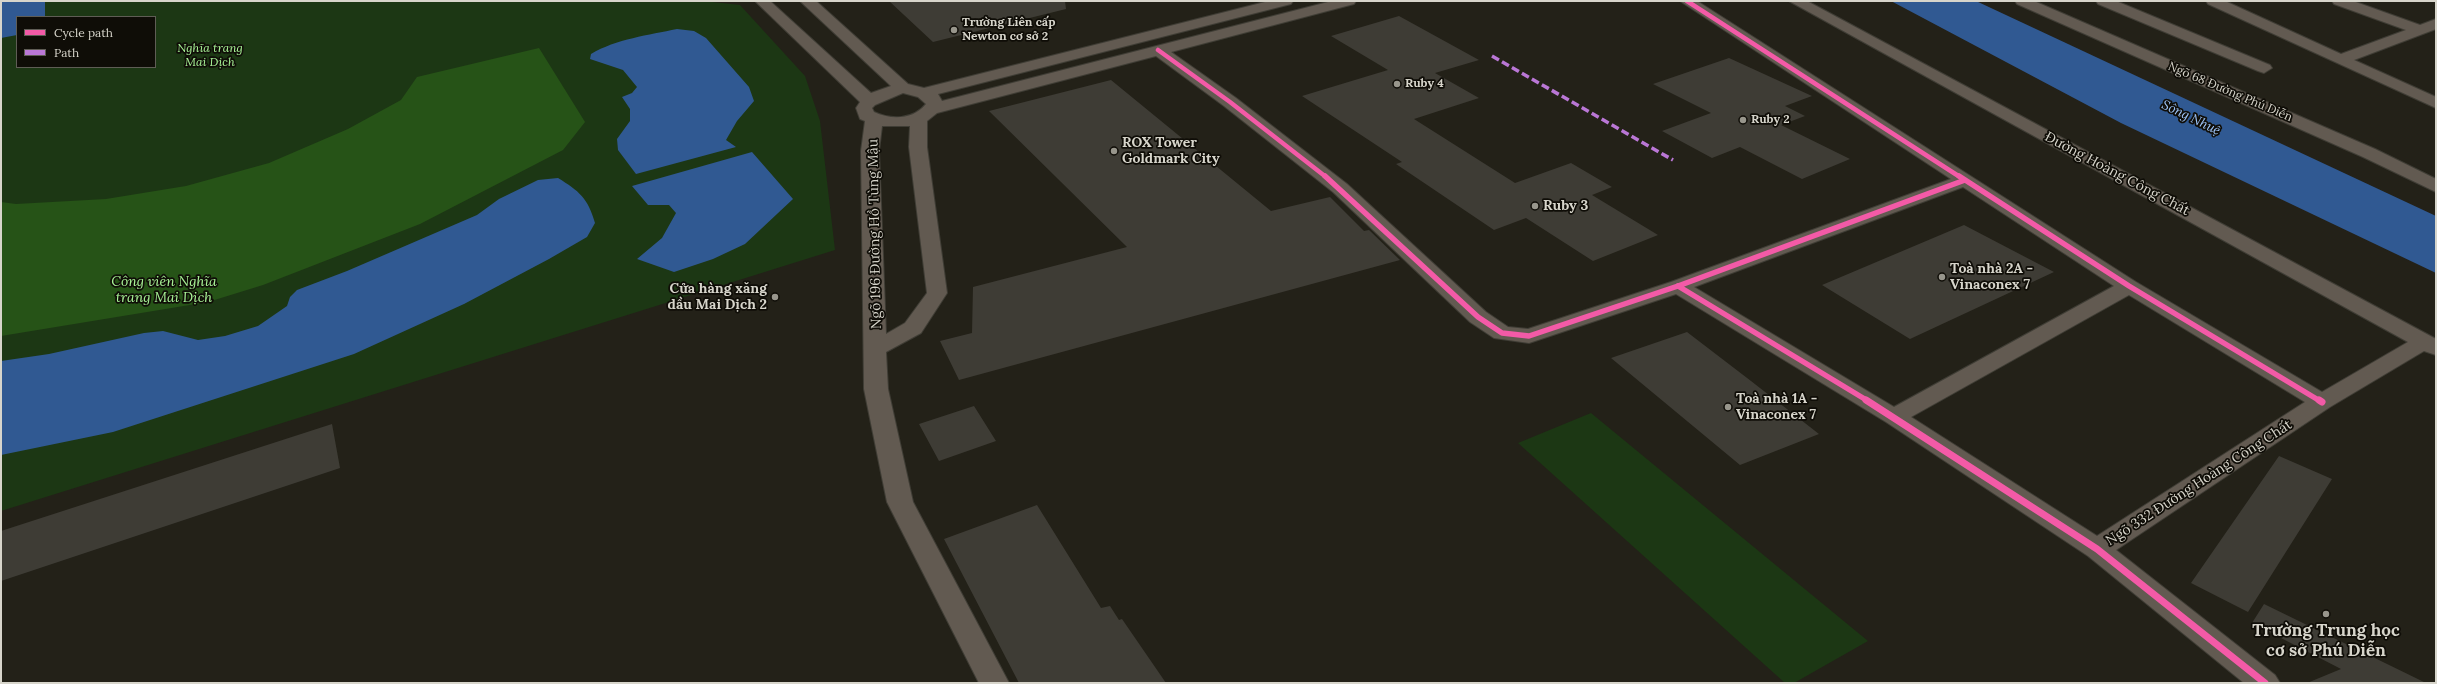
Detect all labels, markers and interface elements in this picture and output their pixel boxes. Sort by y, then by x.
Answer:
legend [16,16,156,68]
place label: Trường Liên cấp Newton cơ sở 2 [962,16,1055,44]
text: Cycle path [54,25,113,40]
marker: Trường Liên cấp Newton cơ sở 2 [949,25,959,35]
park label: Nghĩa trang Mai Dịch [177,42,243,70]
text: Path [54,45,79,60]
street label: Ngõ 68 Đường Phú Diễn [2166,59,2294,125]
place label: Ruby 4 [1405,77,1444,91]
marker: Ruby 4 [1392,79,1402,89]
water label: Sông Nhuệ [2159,97,2223,139]
place label: Ruby 2 [1751,113,1790,127]
marker: Ruby 2 [1738,115,1748,125]
street label: Đường Hoàng Công Chất [2042,129,2192,219]
place label: ROX Tower Goldmark City [1122,135,1220,168]
street label: Ngõ 196 Đường Hồ Tùng Mậu [865,139,885,329]
marker: ROX Tower Goldmark City [1109,146,1119,156]
place label: Ruby 3 [1543,198,1588,214]
marker: Ruby 3 [1530,201,1540,211]
place label: Toà nhà 2A - Vinaconex 7 [1950,261,2033,294]
marker: Toà nhà 2A - Vinaconex 7 [1937,272,1947,282]
park label: Công viên Nghĩa trang Mai Dịch [111,274,217,306]
place label: Cửa hàng xăng dầu Mai Dịch 2 [668,281,767,314]
marker: Cửa hàng xăng dầu Mai Dịch 2 [770,292,780,302]
place label: Toà nhà 1A - Vinaconex 7 [1736,391,1817,424]
marker: Toà nhà 1A - Vinaconex 7 [1723,402,1733,412]
street label: Ngõ 332 Đường Hoàng Công Chất [2103,416,2295,550]
marker: Trường Trung học cơ sở Phú Diễn [2321,609,2331,619]
place label: Trường Trung học cơ sở Phú Diễn [2252,621,2400,661]

